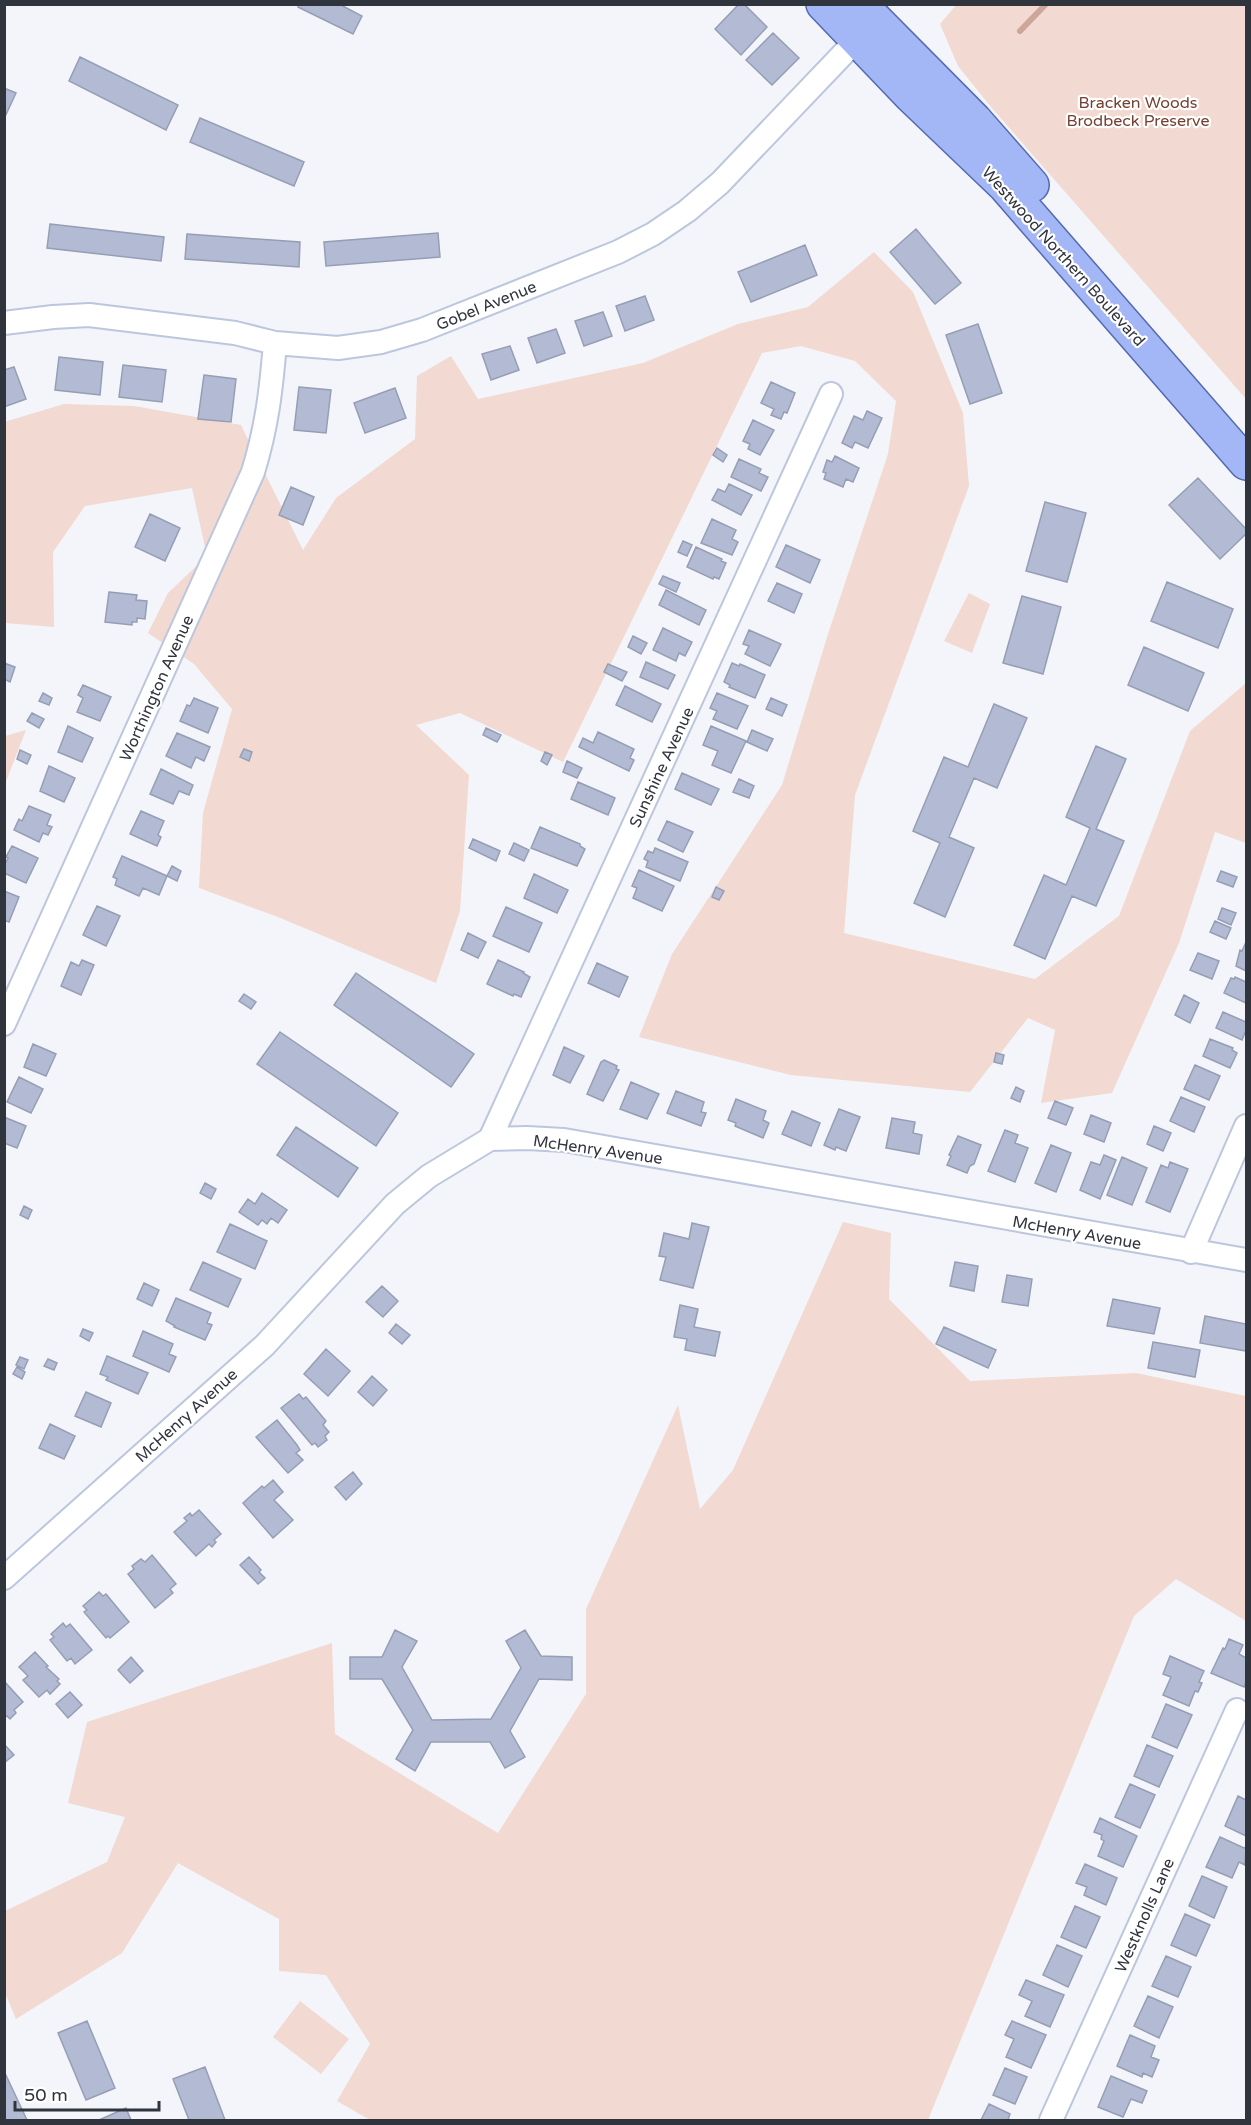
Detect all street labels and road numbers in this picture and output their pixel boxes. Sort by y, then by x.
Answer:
street label: Westwood Northern Boulevard [977,163,1149,351]
street label: Gobel Avenue [433,277,539,335]
street label: Worthington Avenue [116,612,198,765]
street label: Sunshine Avenue [625,704,699,831]
street label: McHenry Avenue [532,1131,664,1169]
street label: McHenry Avenue [1011,1212,1143,1254]
street label: McHenry Avenue [131,1365,242,1467]
street label: Westknolls Lane [1111,1855,1179,1976]

